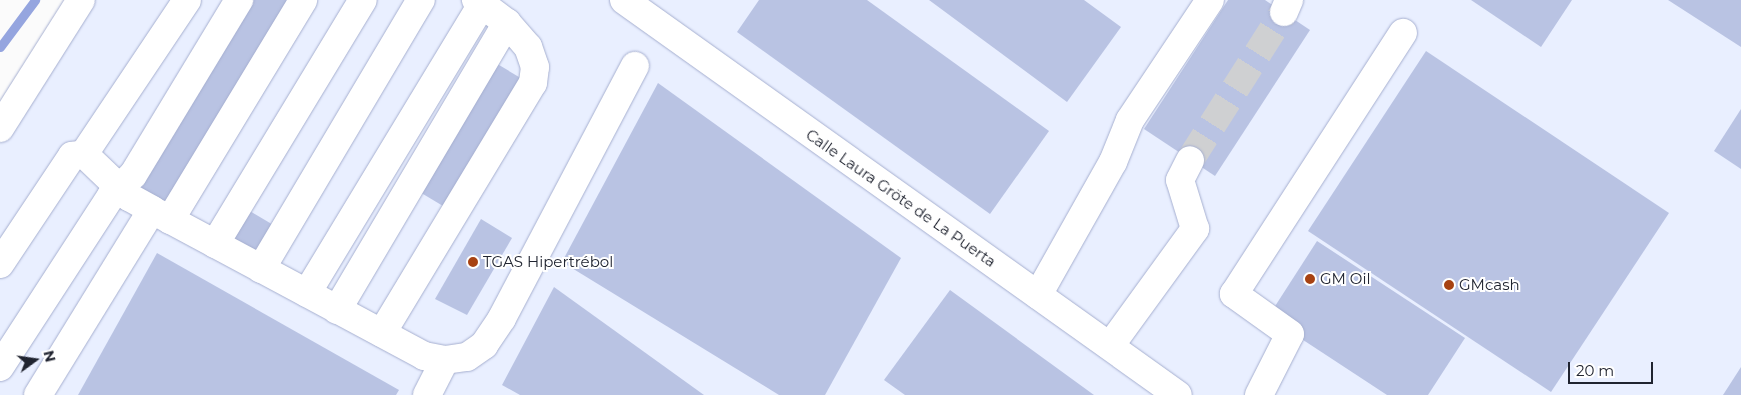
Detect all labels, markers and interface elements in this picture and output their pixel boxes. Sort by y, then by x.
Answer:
street label: Calle Laura Gröte de La Puerta [803,125,999,271]
place label: TGAS Hipertrébol [483,253,613,271]
marker: TGAS Hipertrébol [467,256,479,268]
place label: GM Oil [1320,270,1371,288]
marker: GM Oil [1304,273,1316,285]
place label: GMcash [1459,276,1520,294]
marker: GMcash [1443,279,1455,291]
north arrow [10,335,60,385]
text: N [39,349,60,364]
scale bar [1571,352,1656,384]
text: 20 m [1576,361,1614,380]

